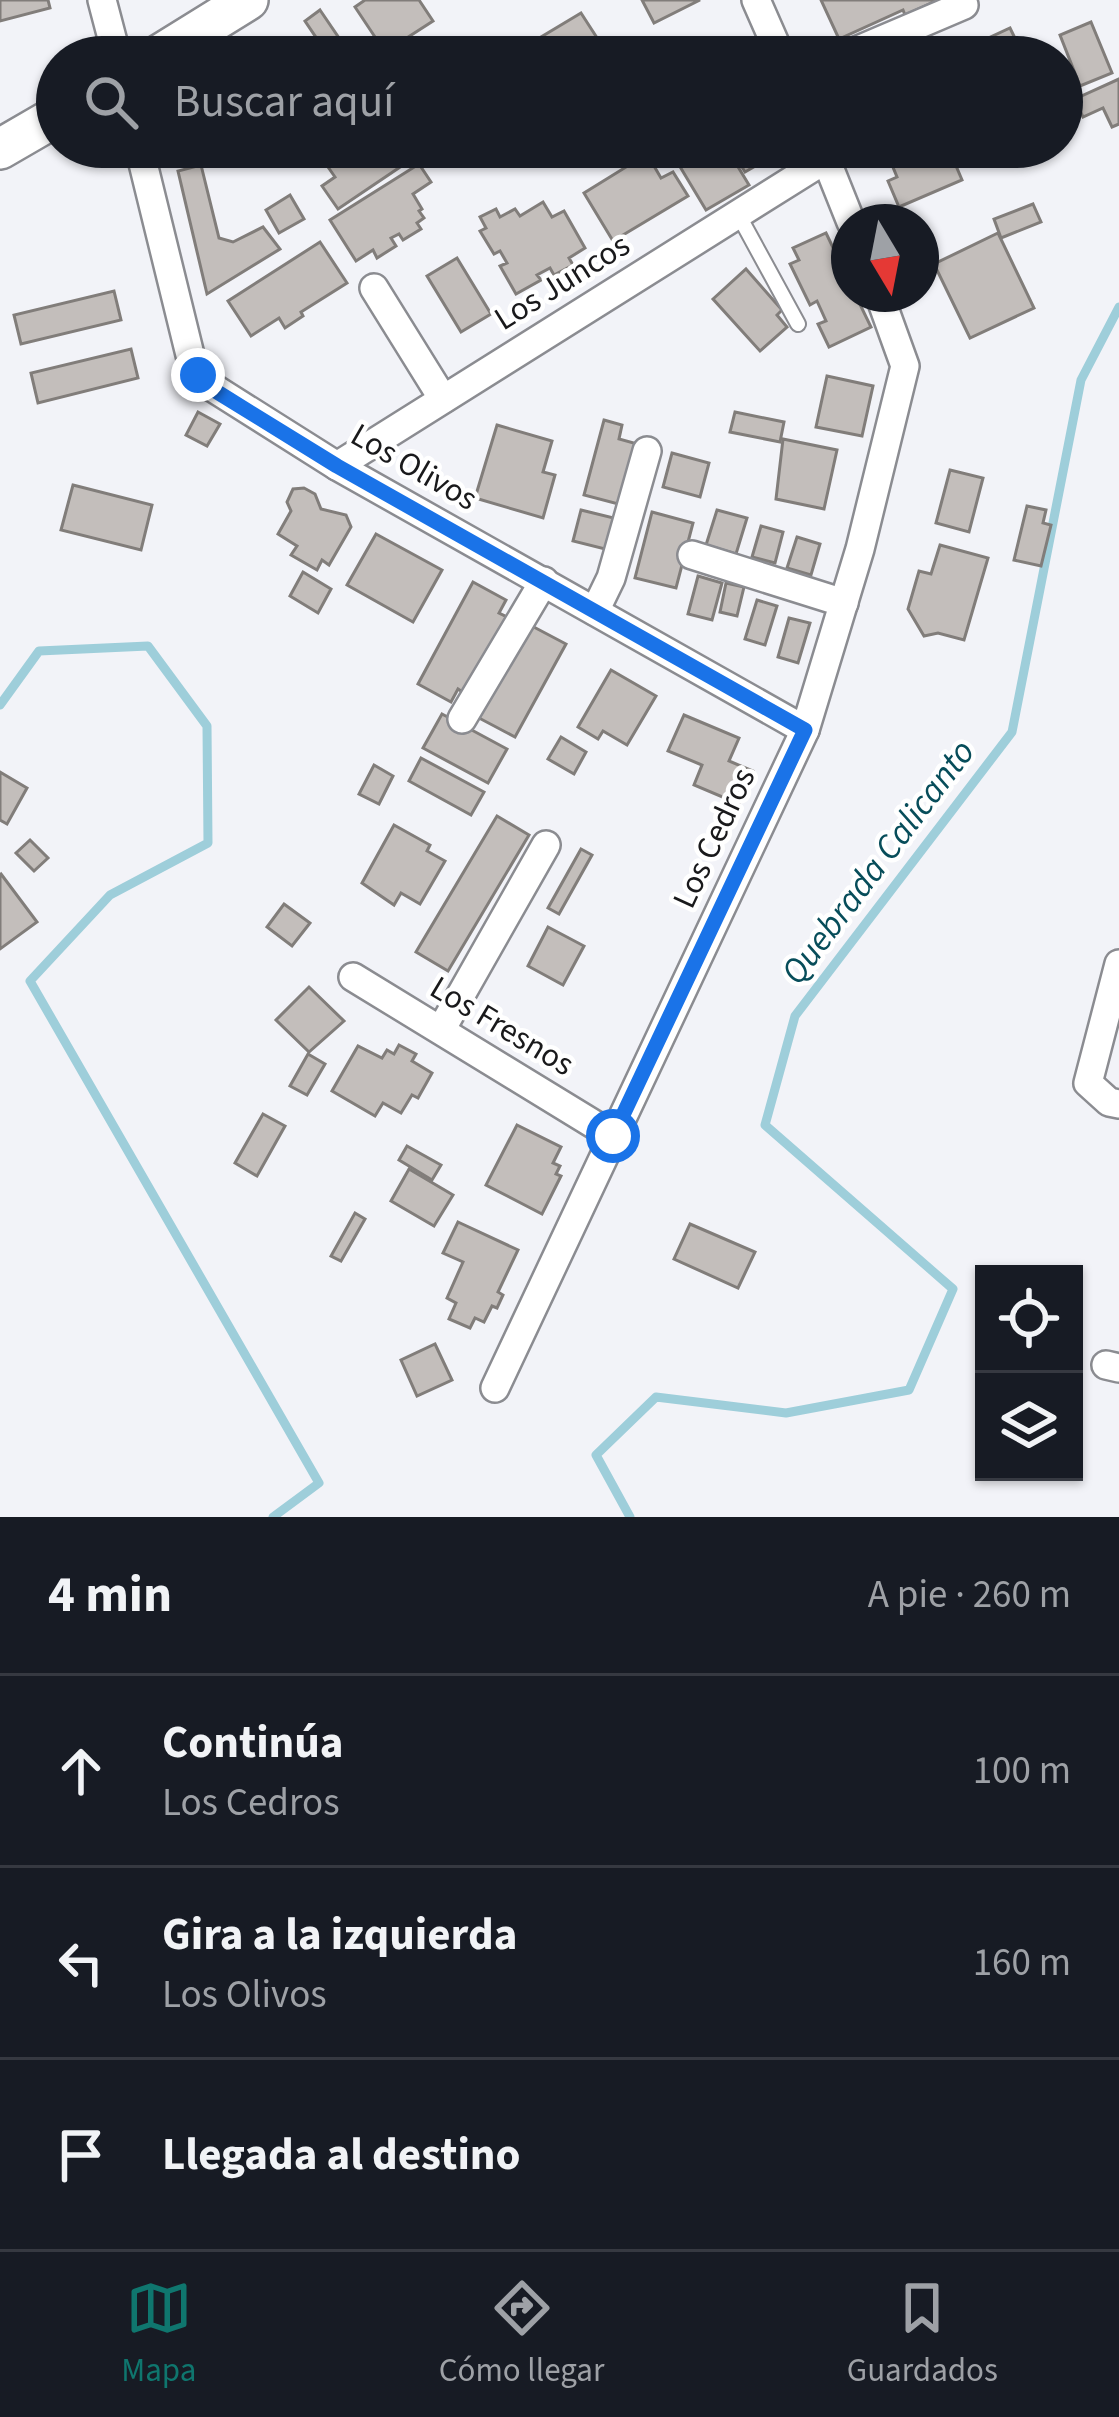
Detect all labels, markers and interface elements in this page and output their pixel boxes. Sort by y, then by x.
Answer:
search box [36,36,1083,168]
icon: search [78,69,144,135]
text: Buscar aquí [174,70,394,134]
north arrow [831,204,939,312]
street label: Los Juncos [485,222,639,342]
route end [171,348,225,402]
street label: Los Olivos [342,412,486,522]
water label: Quebrada Calicanto [769,729,987,995]
street label: Los Cedros [661,760,767,916]
street label: Los Fresnos [421,965,583,1087]
route start [586,1109,640,1163]
map controls [975,1265,1083,1481]
button: locate [975,1265,1083,1373]
button: layers [975,1373,1083,1481]
text: 4 min [48,1559,172,1631]
text: A pie · 260 m [868,1567,1071,1623]
text: Continúa [162,1711,344,1775]
icon: ahead [48,1738,114,1804]
text: 100 m [973,1743,1071,1799]
text: Los Cedros [162,1775,339,1831]
text: Gira a la izquierda [162,1903,518,1967]
icon: left [48,1930,114,1996]
text: 160 m [973,1935,1071,1991]
text: Los Olivos [162,1967,327,2023]
icon: arrive [48,2122,114,2188]
text: Llegada al destino [162,2123,521,2187]
tab: Mapa [121,2275,196,2394]
tab: Cómo llegar [439,2275,604,2394]
tab: Guardados [847,2275,998,2394]

